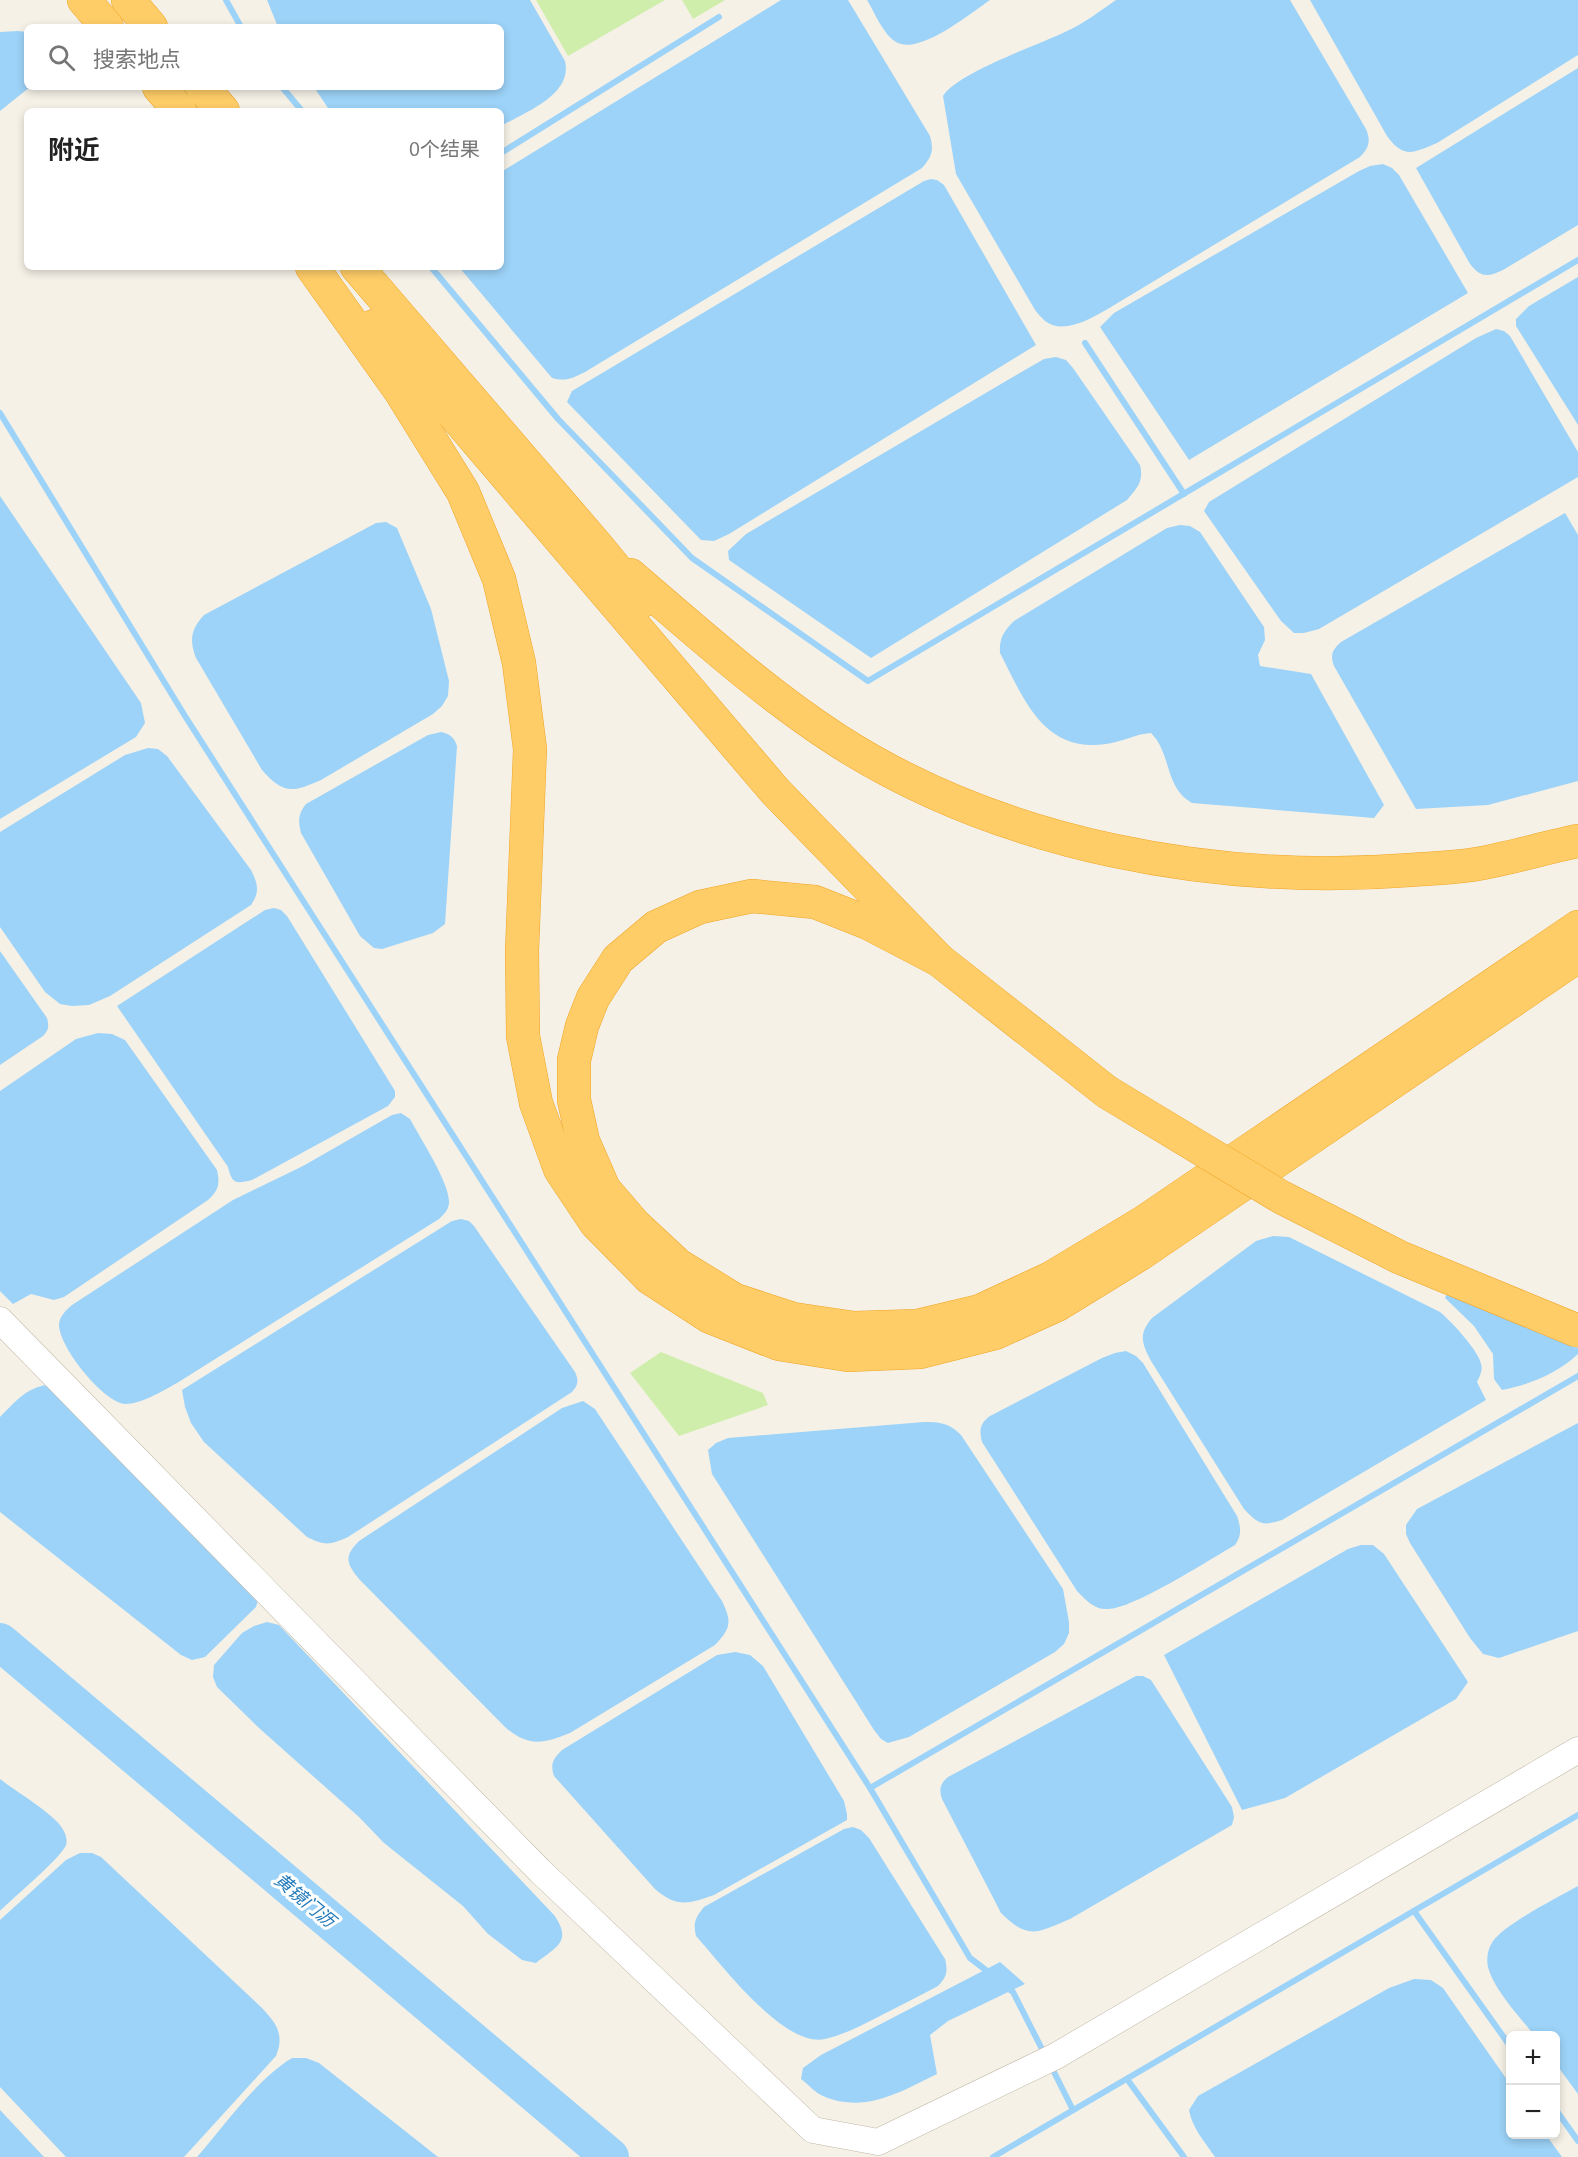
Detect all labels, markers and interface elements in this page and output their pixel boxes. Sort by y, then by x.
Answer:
search box [24,24,504,90]
icon: search [45,41,78,74]
text: 搜索地点 [93,45,181,73]
text: 附近 [48,133,100,166]
text: 0个结果 [409,136,480,162]
water label: 黄镜门沥 [270,1868,342,1934]
map controls [1506,2031,1560,2139]
button: + [1506,2031,1560,2085]
button: − [1506,2085,1560,2139]

